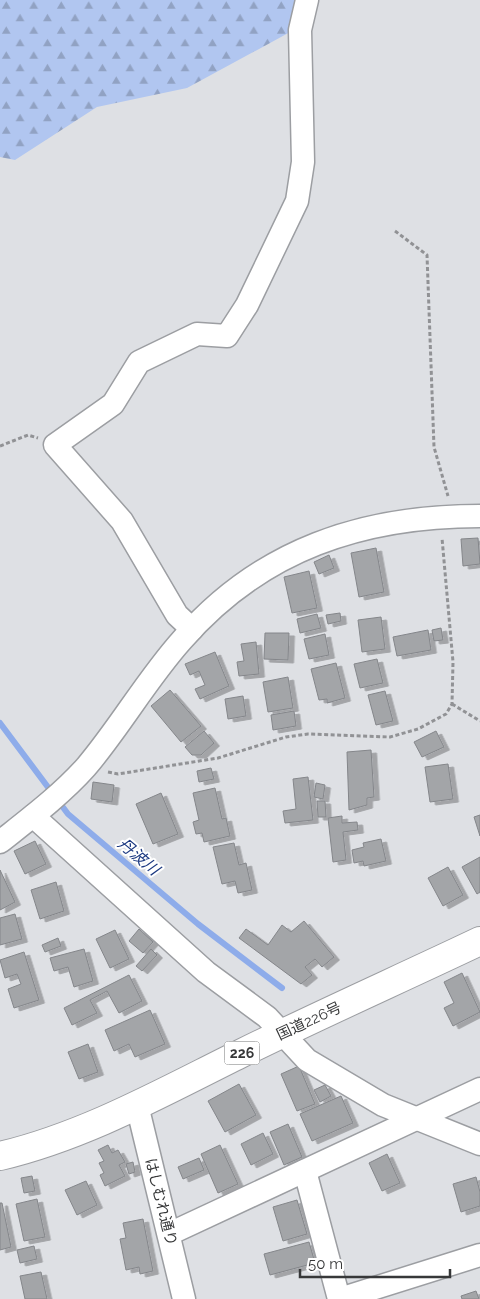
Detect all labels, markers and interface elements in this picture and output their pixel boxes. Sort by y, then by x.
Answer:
water label: 丹波川 [114,834,165,880]
street label: 国道226号 [274,998,344,1044]
road number: 226 [224,1042,260,1064]
street label: はしむれ通り [141,1156,181,1248]
scale bar [300,1246,450,1278]
text: 50 m [308,1255,343,1273]

